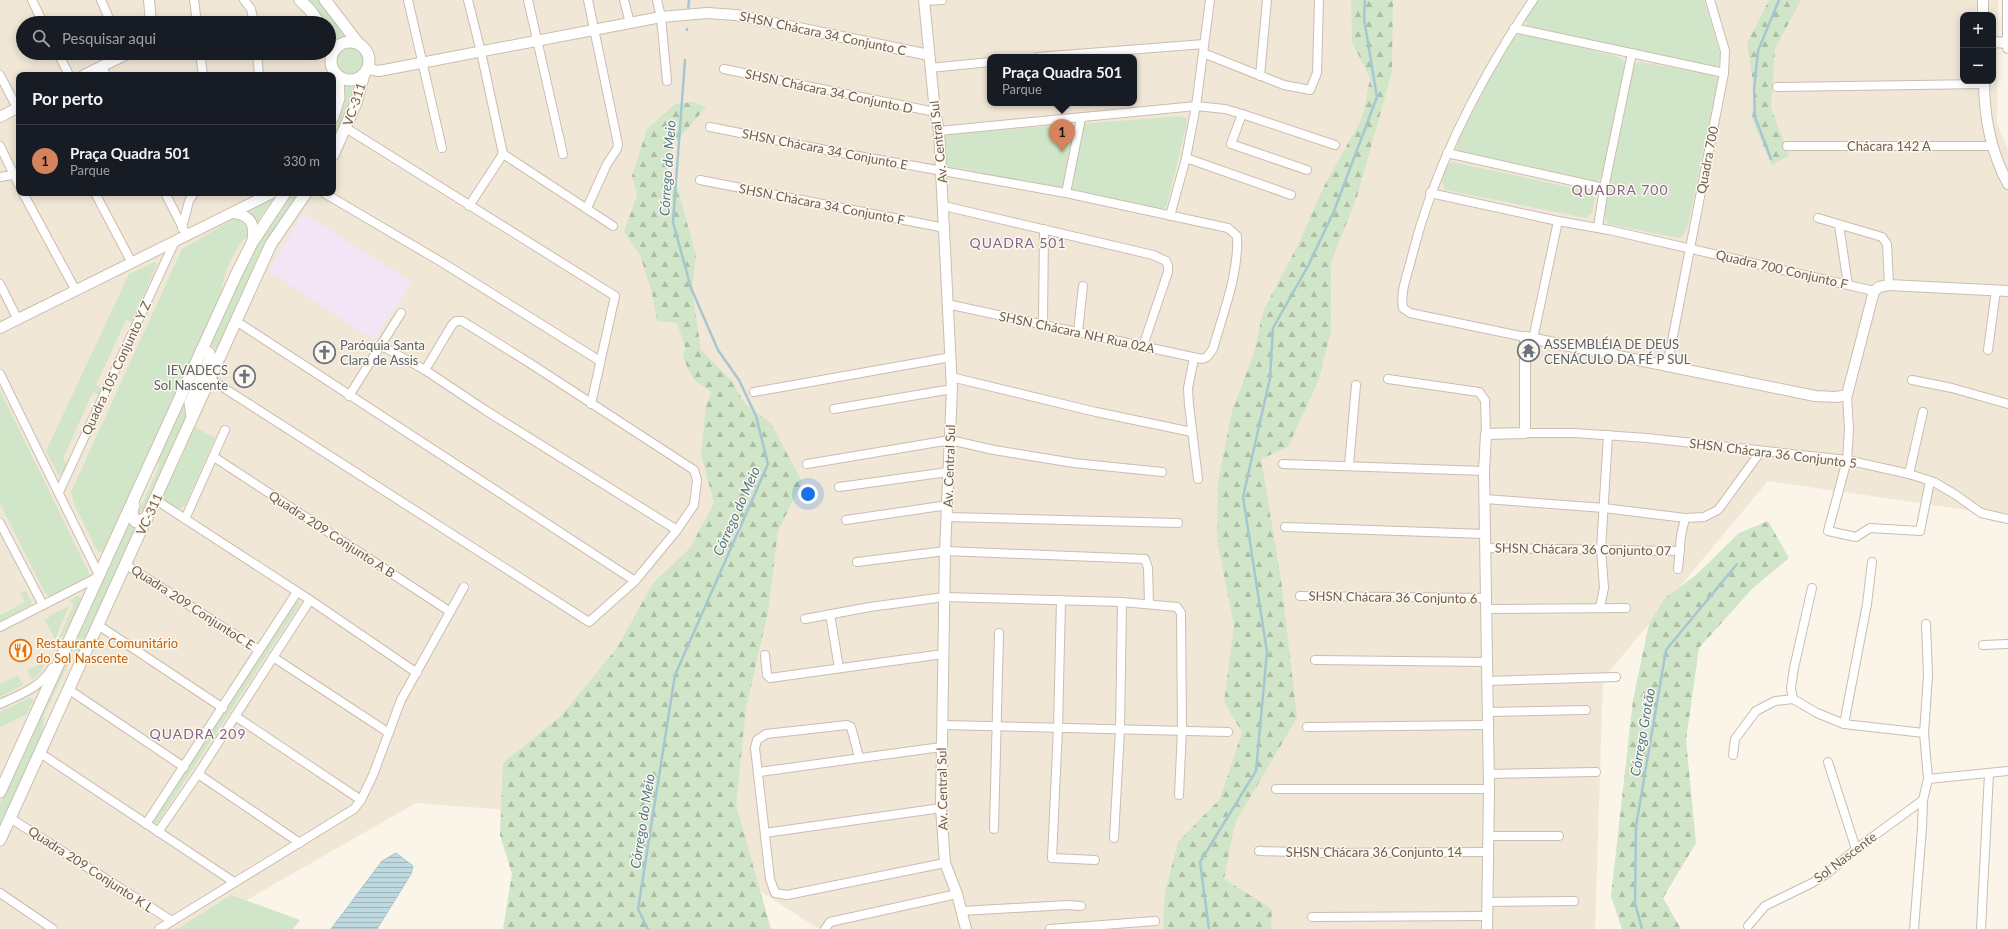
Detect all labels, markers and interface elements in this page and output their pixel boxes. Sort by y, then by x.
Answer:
street label: SHSN Chácara 34 Conjunto C [738,8,908,59]
map controls [1960,12,1996,84]
button: + [1960,12,1996,48]
search box [16,16,336,60]
icon: search [30,27,52,49]
text: Pesquisar aqui [62,29,156,47]
button: − [1960,48,1996,84]
popup [987,54,1137,106]
text: Praça Quadra 501 [1002,63,1122,81]
street label: SHSN Chácara 34 Conjunto D [744,65,914,117]
street label: VC-311 [339,80,369,128]
text: Parque [1002,81,1042,97]
text: Por perto [32,88,103,109]
street label: Av. Central Sul [926,100,950,184]
pin: 1 [1049,119,1075,152]
water label: Córrego do Meio [655,120,679,216]
street label: Quadra 700 [1693,124,1721,195]
street label: SHSN Chácara 34 Conjunto E [741,125,909,173]
street label: Chácara 142 A [1847,138,1931,154]
text: Praça Quadra 501 [70,144,190,162]
text: 1 [41,153,49,169]
text: 330 m [283,153,320,169]
text: Parque [70,162,110,178]
street label: SHSN Chácara 34 Conjunto F [738,180,906,228]
district label: QUADRA 700 [1571,181,1669,198]
district label: QUADRA 501 [969,234,1067,251]
street label: Quadra 700 Conjunto F [1714,246,1850,292]
street label: Quadra 105 Conjunto Y Z [78,298,154,438]
street label: SHSN Chácara NH Rua 02A [998,308,1156,356]
place label: ASSEMBLÉIA DE DEUS CENÁCULO DA FÉ P SUL [1544,336,1691,367]
place label: Paróquia Santa Clara de Assis [340,337,425,368]
temple icon: ASSEMBLÉIA DE DEUS CENÁCULO DA FÉ P SUL [1515,338,1541,364]
church icon: Paróquia Santa Clara de Assis [311,339,337,365]
place label: IEVADECS Sol Nascente [154,362,228,393]
church icon: IEVADECS Sol Nascente [231,364,257,390]
street label: Av. Central Sul [940,424,958,508]
street label: SHSN Chácara 36 Conjunto 5 [1688,435,1858,471]
water label: Córrego do Meio [709,464,763,558]
your location [798,484,818,504]
street label: Quadra 209 Conjunto A B [266,487,398,581]
street label: VC-311 [132,490,166,538]
street label: SHSN Chácara 36 Conjunto 07 [1495,539,1672,559]
street label: Quadra 209 ConjuntoC E [128,561,258,653]
street label: SHSN Chácara 36 Conjunto 6 [1308,588,1478,606]
place label: Restaurante Comunitário do Sol Nascente [36,635,178,666]
restaurant icon: Restaurante Comunitário do Sol Nascente [7,637,33,663]
water label: Córrego Grotão [1626,687,1658,777]
district label: QUADRA 209 [149,725,247,742]
street label: Av. Central Sul [933,747,951,831]
water label: Córrego do Meio [626,772,658,870]
street label: Quadra 209 Conjunto K L [25,822,157,916]
street label: Sol Nascente [1811,828,1880,886]
street label: SHSN Chácara 36 Conjunto 14 [1286,844,1463,860]

